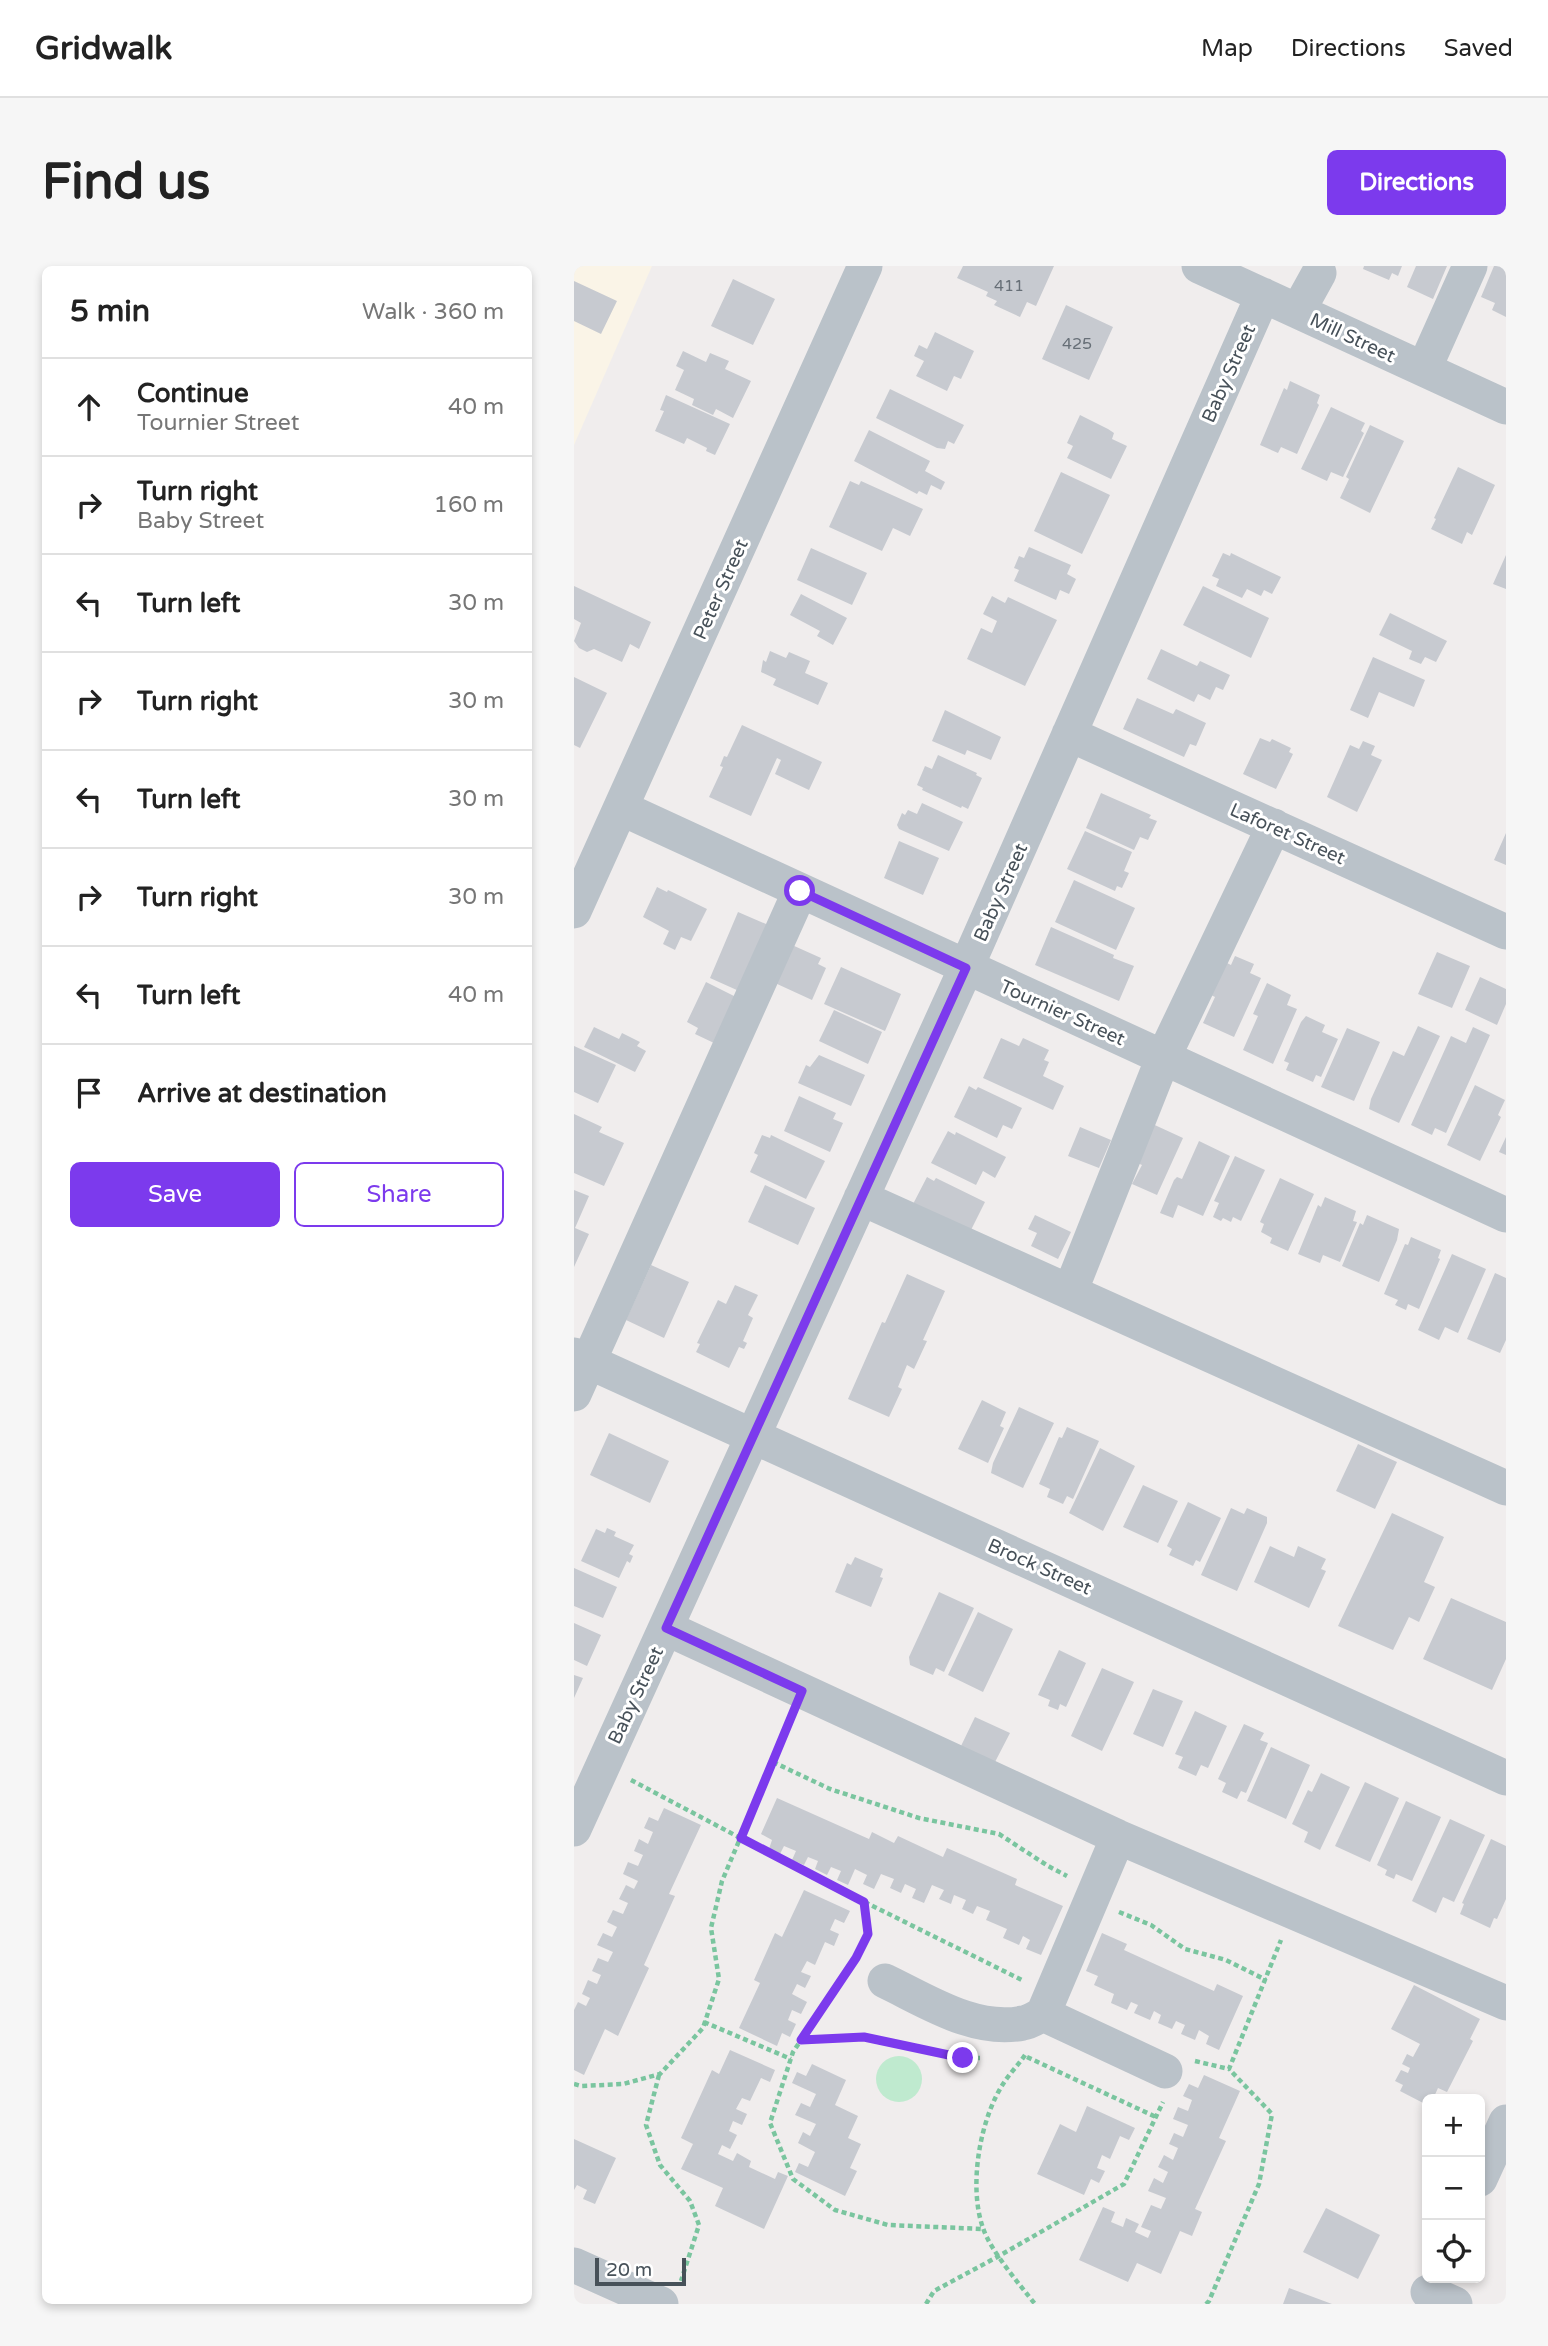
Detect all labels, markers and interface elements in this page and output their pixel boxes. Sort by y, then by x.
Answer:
text: Gridwalk [35,29,172,68]
text: Map [1201,34,1253,63]
text: Directions [1291,34,1406,63]
text: Saved [1444,34,1513,63]
button: Directions [1327,150,1506,215]
text: Find us [42,153,210,212]
house number: 411 [994,276,1024,296]
text: 5 min [70,293,150,330]
text: Walk · 360 m [362,298,504,326]
street label: Mill Street [1306,309,1399,367]
street label: Baby Street [1197,321,1260,426]
house number: 425 [1062,334,1092,354]
text: Continue [137,378,249,409]
icon: ahead [70,388,108,426]
text: 40 m [448,393,504,421]
text: Tournier Street [137,409,300,437]
text: Turn right [137,476,258,507]
icon: right [70,486,108,524]
text: 160 m [434,491,504,519]
text: Baby Street [137,507,264,535]
street label: Peter Street [689,536,753,643]
icon: left [70,584,108,622]
text: Turn left [137,588,240,619]
text: 30 m [448,589,504,617]
icon: right [70,682,108,720]
text: Turn right [137,686,258,717]
text: 30 m [448,687,504,715]
icon: left [70,780,108,818]
text: Turn left [137,784,240,815]
text: 30 m [448,785,504,813]
street label: Laforet Street [1227,799,1349,869]
street label: Baby Street [969,840,1032,945]
route start [784,875,815,906]
icon: right [70,878,108,916]
text: Turn right [137,882,258,913]
text: 30 m [448,883,504,911]
icon: left [70,976,108,1014]
street label: Tournier Street [997,976,1128,1050]
text: Turn left [137,980,240,1011]
text: 40 m [448,981,504,1009]
icon: arrive [70,1074,108,1112]
text: Arrive at destination [137,1078,387,1109]
button: Save [70,1162,280,1227]
button: Share [294,1162,504,1227]
street label: Brock Street [984,1534,1095,1600]
street label: Baby Street [604,1643,668,1748]
route end [947,2042,978,2073]
map controls [1422,2094,1485,2283]
button: + [1422,2094,1485,2157]
button: − [1422,2157,1485,2220]
button: locate [1422,2220,1485,2283]
scale bar [595,2255,686,2287]
text: 20 m [606,2259,652,2281]

